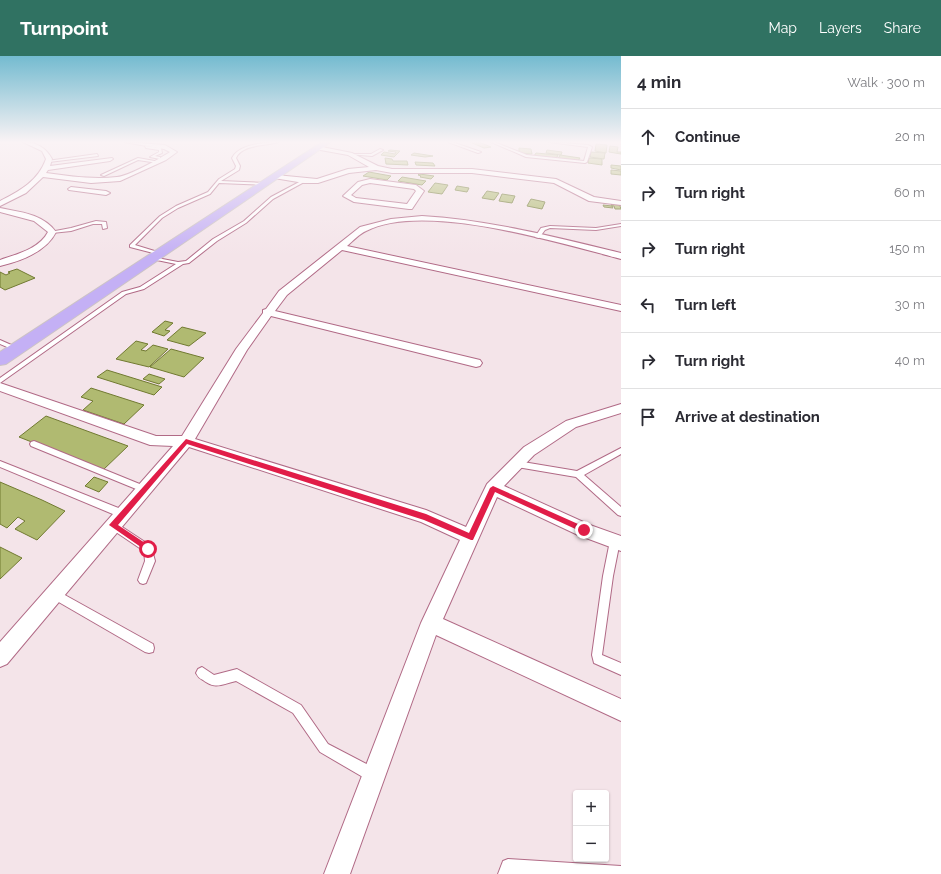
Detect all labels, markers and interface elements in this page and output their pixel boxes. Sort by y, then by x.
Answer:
text: Turnpoint [20,17,108,39]
text: Map [769,20,797,36]
text: Layers [819,20,862,36]
text: Share [884,20,921,36]
text: 4 min [637,72,681,92]
text: Walk · 300 m [847,75,925,90]
icon: ahead [637,126,659,148]
text: Continue [675,128,740,146]
text: 20 m [895,129,925,144]
icon: right [637,182,659,204]
text: Turn right [675,184,745,202]
text: 60 m [894,185,925,200]
icon: right [637,238,659,260]
text: Turn right [675,240,745,258]
text: 150 m [889,241,925,256]
icon: left [637,294,659,316]
text: Turn left [675,296,736,314]
text: 30 m [895,297,925,312]
icon: right [637,350,659,372]
text: Turn right [675,352,745,370]
text: 40 m [895,353,925,368]
icon: arrive [637,406,659,428]
text: Arrive at destination [675,408,820,426]
route end [575,521,593,539]
route start [139,540,157,558]
map controls [573,790,609,862]
button: + [573,790,609,826]
button: − [573,826,609,862]

